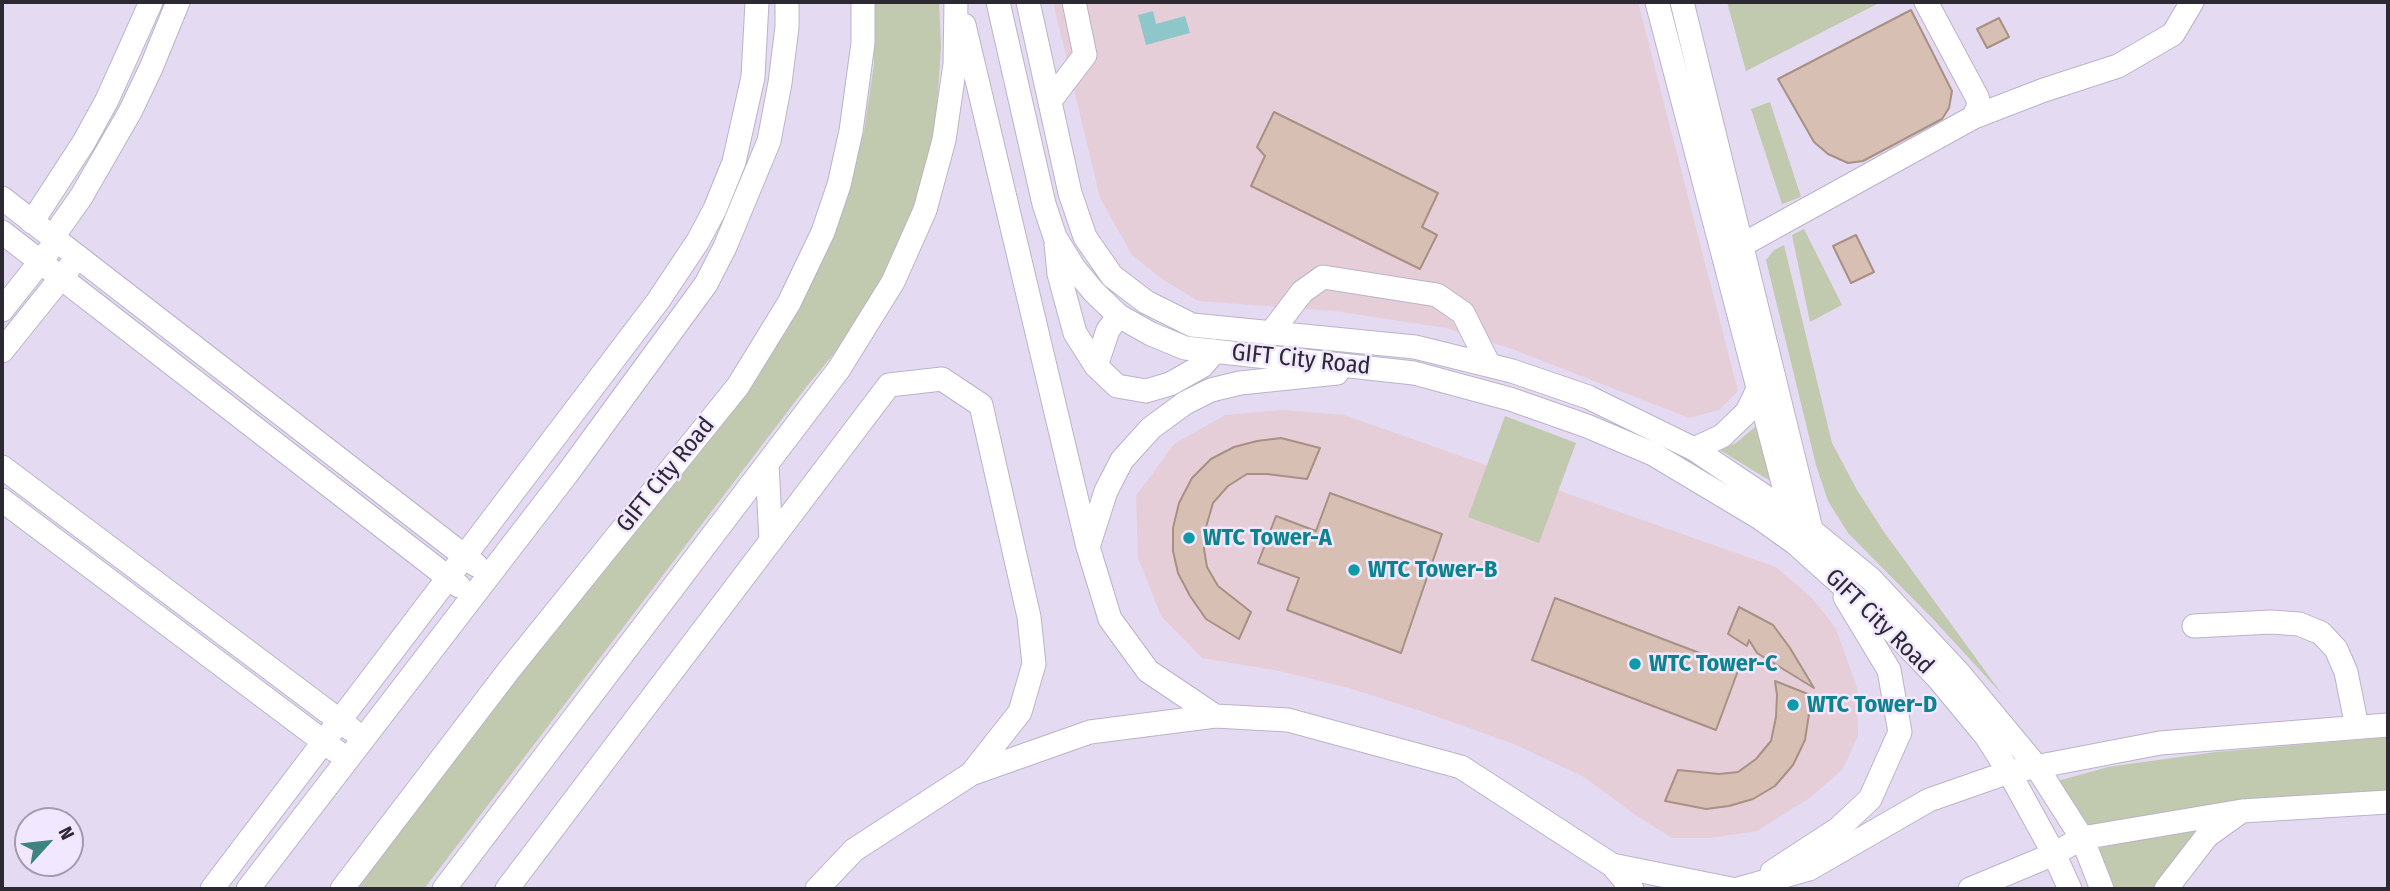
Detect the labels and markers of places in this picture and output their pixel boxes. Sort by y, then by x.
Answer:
place label: WTC Tower-A [1203,524,1332,552]
marker: WTC Tower-A [1181,530,1197,546]
place label: WTC Tower-B [1368,556,1497,584]
marker: WTC Tower-B [1346,562,1362,578]
place label: WTC Tower-C [1649,650,1778,678]
marker: WTC Tower-C [1627,656,1643,672]
place label: WTC Tower-D [1807,691,1937,719]
marker: WTC Tower-D [1785,697,1801,713]

